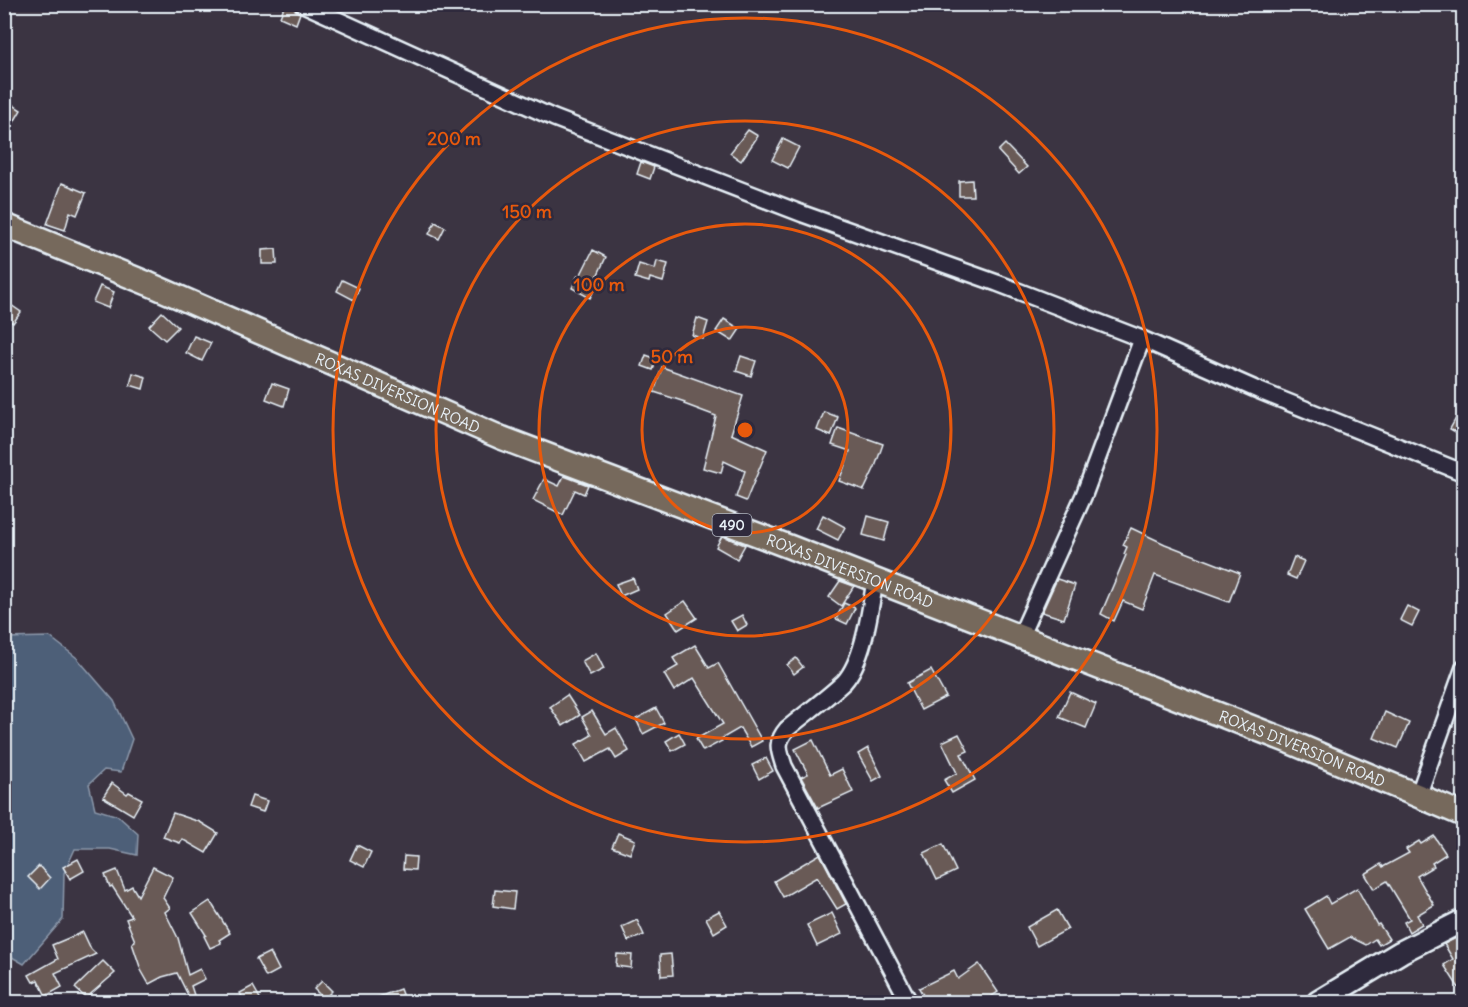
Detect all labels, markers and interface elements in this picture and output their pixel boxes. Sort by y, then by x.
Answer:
text: 200 m [427,127,481,150]
text: 150 m [502,200,552,223]
text: 100 m [574,273,625,296]
text: 50 m [651,345,693,368]
street label: ROXAS DIVERSION ROAD [312,348,483,437]
centre of rings [735,420,755,440]
road number: 490 [712,514,752,536]
street label: ROXAS DIVERSION ROAD [764,529,936,612]
street label: ROXAS DIVERSION ROAD [1216,706,1388,790]

